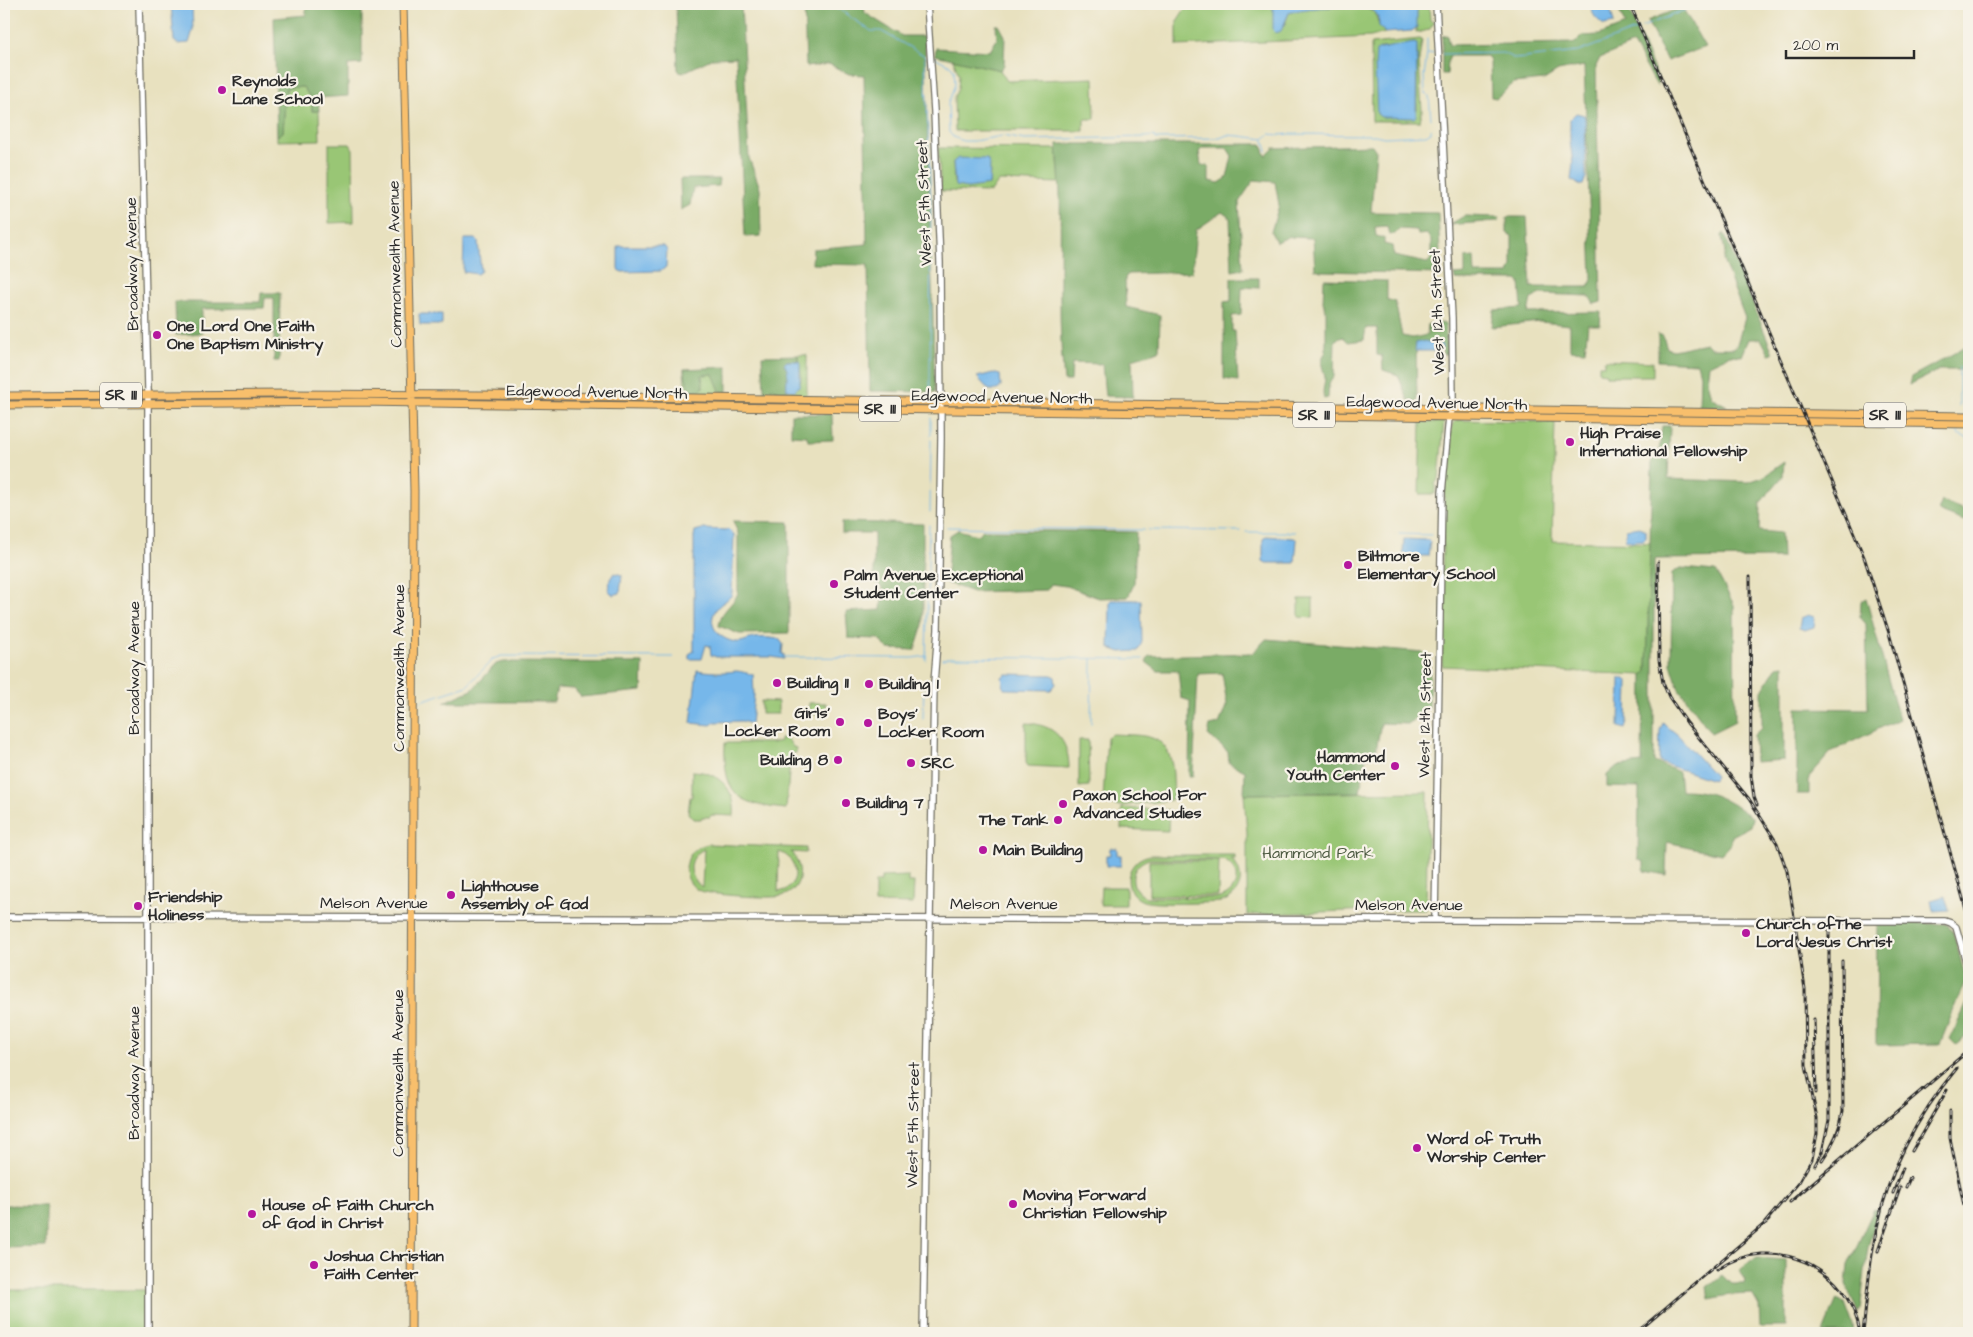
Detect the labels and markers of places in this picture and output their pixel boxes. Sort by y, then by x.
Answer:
place label: Reynolds Lane School [232,70,324,110]
marker: Reynolds Lane School [216,84,228,96]
place label: One Lord One Faith One Baptism Ministry [167,315,323,356]
marker: One Lord One Faith One Baptism Ministry [151,329,163,341]
place label: High Praise International Fellowship [1580,422,1748,462]
marker: High Praise International Fellowship [1564,436,1576,448]
place label: Biltmore Elementary School [1358,545,1496,586]
marker: Biltmore Elementary School [1342,559,1354,571]
place label: Palm Avenue Exceptional Student Center [843,564,1024,604]
marker: Palm Avenue Exceptional Student Center [828,578,840,590]
place label: Building 11 [787,672,850,696]
place label: Building 1 [879,673,940,697]
marker: Building 11 [771,677,783,689]
marker: Building 1 [863,678,875,690]
place label: Girls' Locker Room [724,702,831,742]
place label: Boys' Locker Room [878,703,984,743]
marker: Girls' Locker Room [834,716,846,728]
marker: Boys' Locker Room [862,717,874,729]
place label: Hammond Youth Center [1287,746,1386,786]
place label: Building 8 [760,749,829,773]
place label: SRC [920,752,955,774]
marker: Building 8 [832,754,844,766]
marker: SRC [905,757,917,769]
marker: Hammond Youth Center [1389,760,1401,772]
place label: Paxon School For Advanced Studies [1073,784,1207,824]
place label: Building 7 [856,792,924,816]
marker: Building 7 [840,797,852,809]
marker: Paxon School For Advanced Studies [1057,798,1069,810]
place label: The Tank [978,809,1048,831]
marker: The Tank [1052,814,1064,826]
place label: Main Building [993,839,1083,863]
marker: Main Building [977,844,989,856]
place label: Lighthouse Assembly of God [461,875,589,916]
place label: Friendship Holiness [148,886,223,926]
marker: Lighthouse Assembly of God [445,889,457,901]
marker: Friendship Holiness [132,900,144,912]
place label: Church ofThe Lord Jesus Christ [1756,913,1893,953]
marker: Church ofThe Lord Jesus Christ [1740,927,1752,939]
place label: Word of Truth Worship Center [1426,1128,1546,1168]
marker: Word of Truth Worship Center [1411,1142,1423,1154]
place label: Moving Forward Christian Fellowship [1023,1184,1167,1224]
place label: House of Faith Church of God in Christ [262,1194,435,1234]
marker: Moving Forward Christian Fellowship [1007,1198,1019,1210]
marker: House of Faith Church of God in Christ [246,1208,258,1220]
place label: Joshua Christian Faith Center [323,1245,444,1285]
marker: Joshua Christian Faith Center [308,1259,320,1271]

